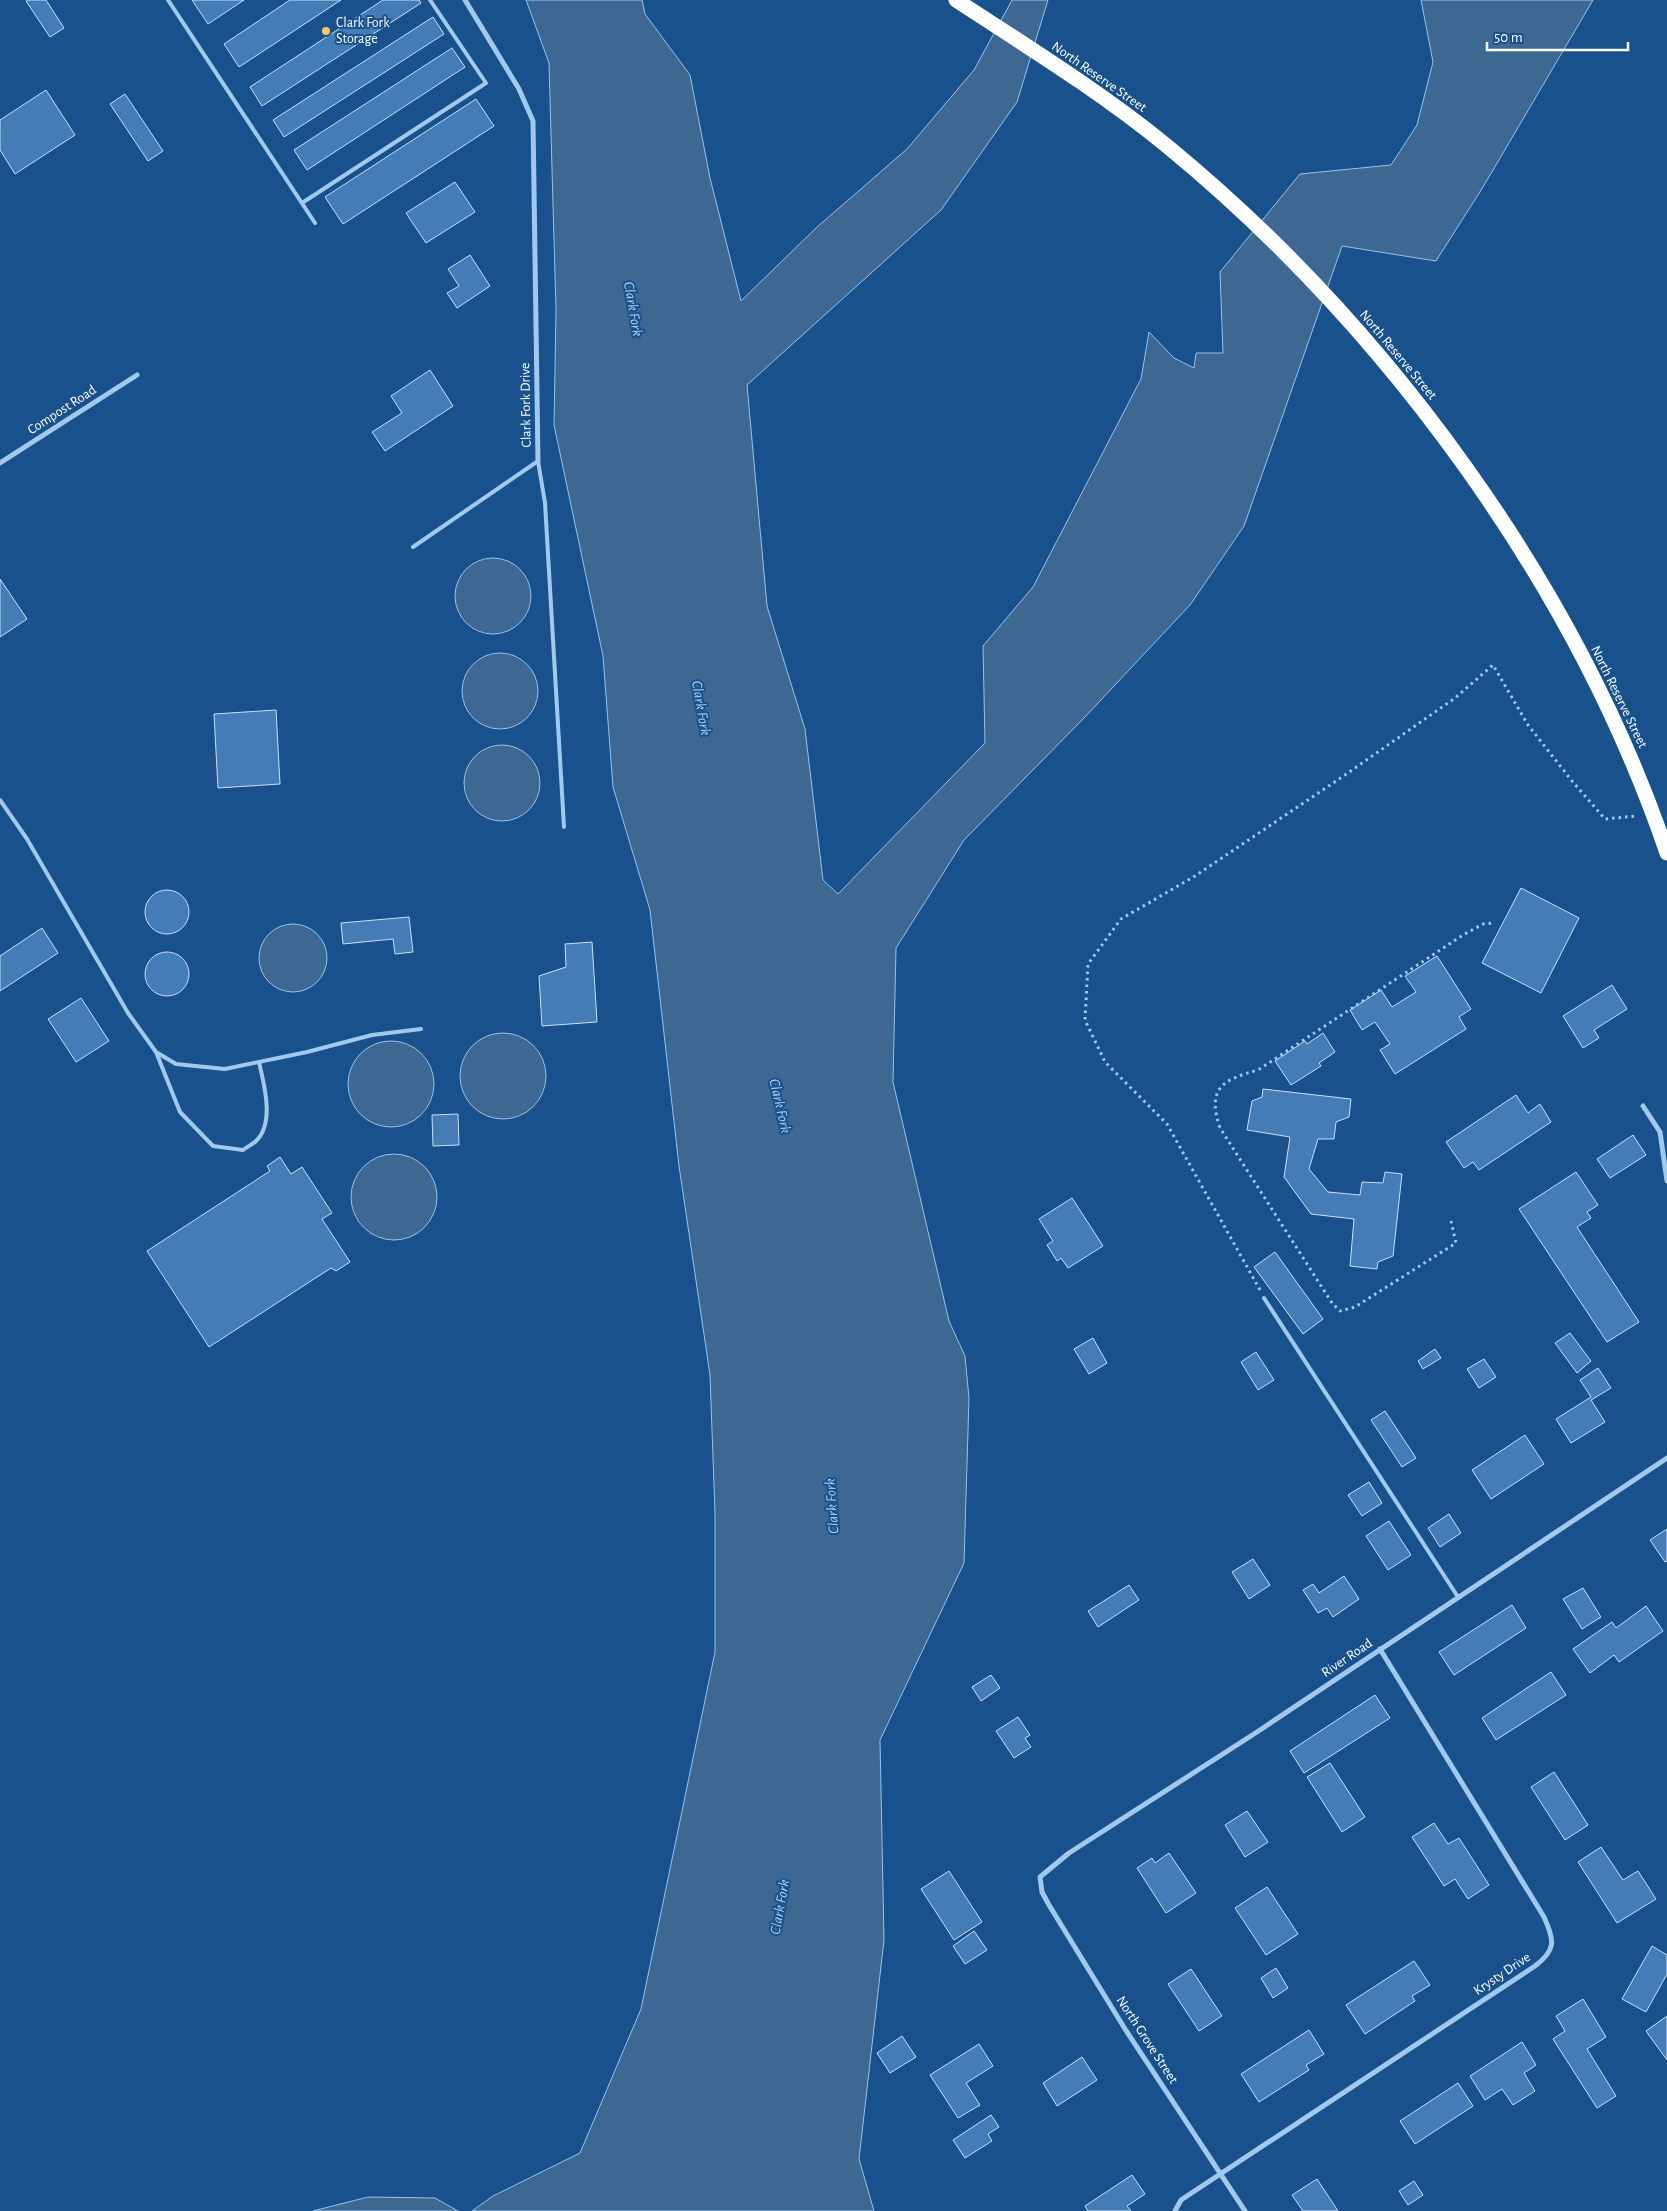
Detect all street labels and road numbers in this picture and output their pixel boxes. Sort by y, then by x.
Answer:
street label: North Reserve Street [1049,39,1149,115]
street label: North Reserve Street [1357,308,1440,403]
street label: Clark Fork Drive [518,362,534,448]
street label: Compost Road [25,383,99,437]
street label: North Reserve Street [1588,644,1650,751]
street label: River Road [1319,1636,1375,1680]
street label: Krysty Drive [1471,1950,1533,1998]
street label: North Grove Street [1114,1994,1181,2087]

